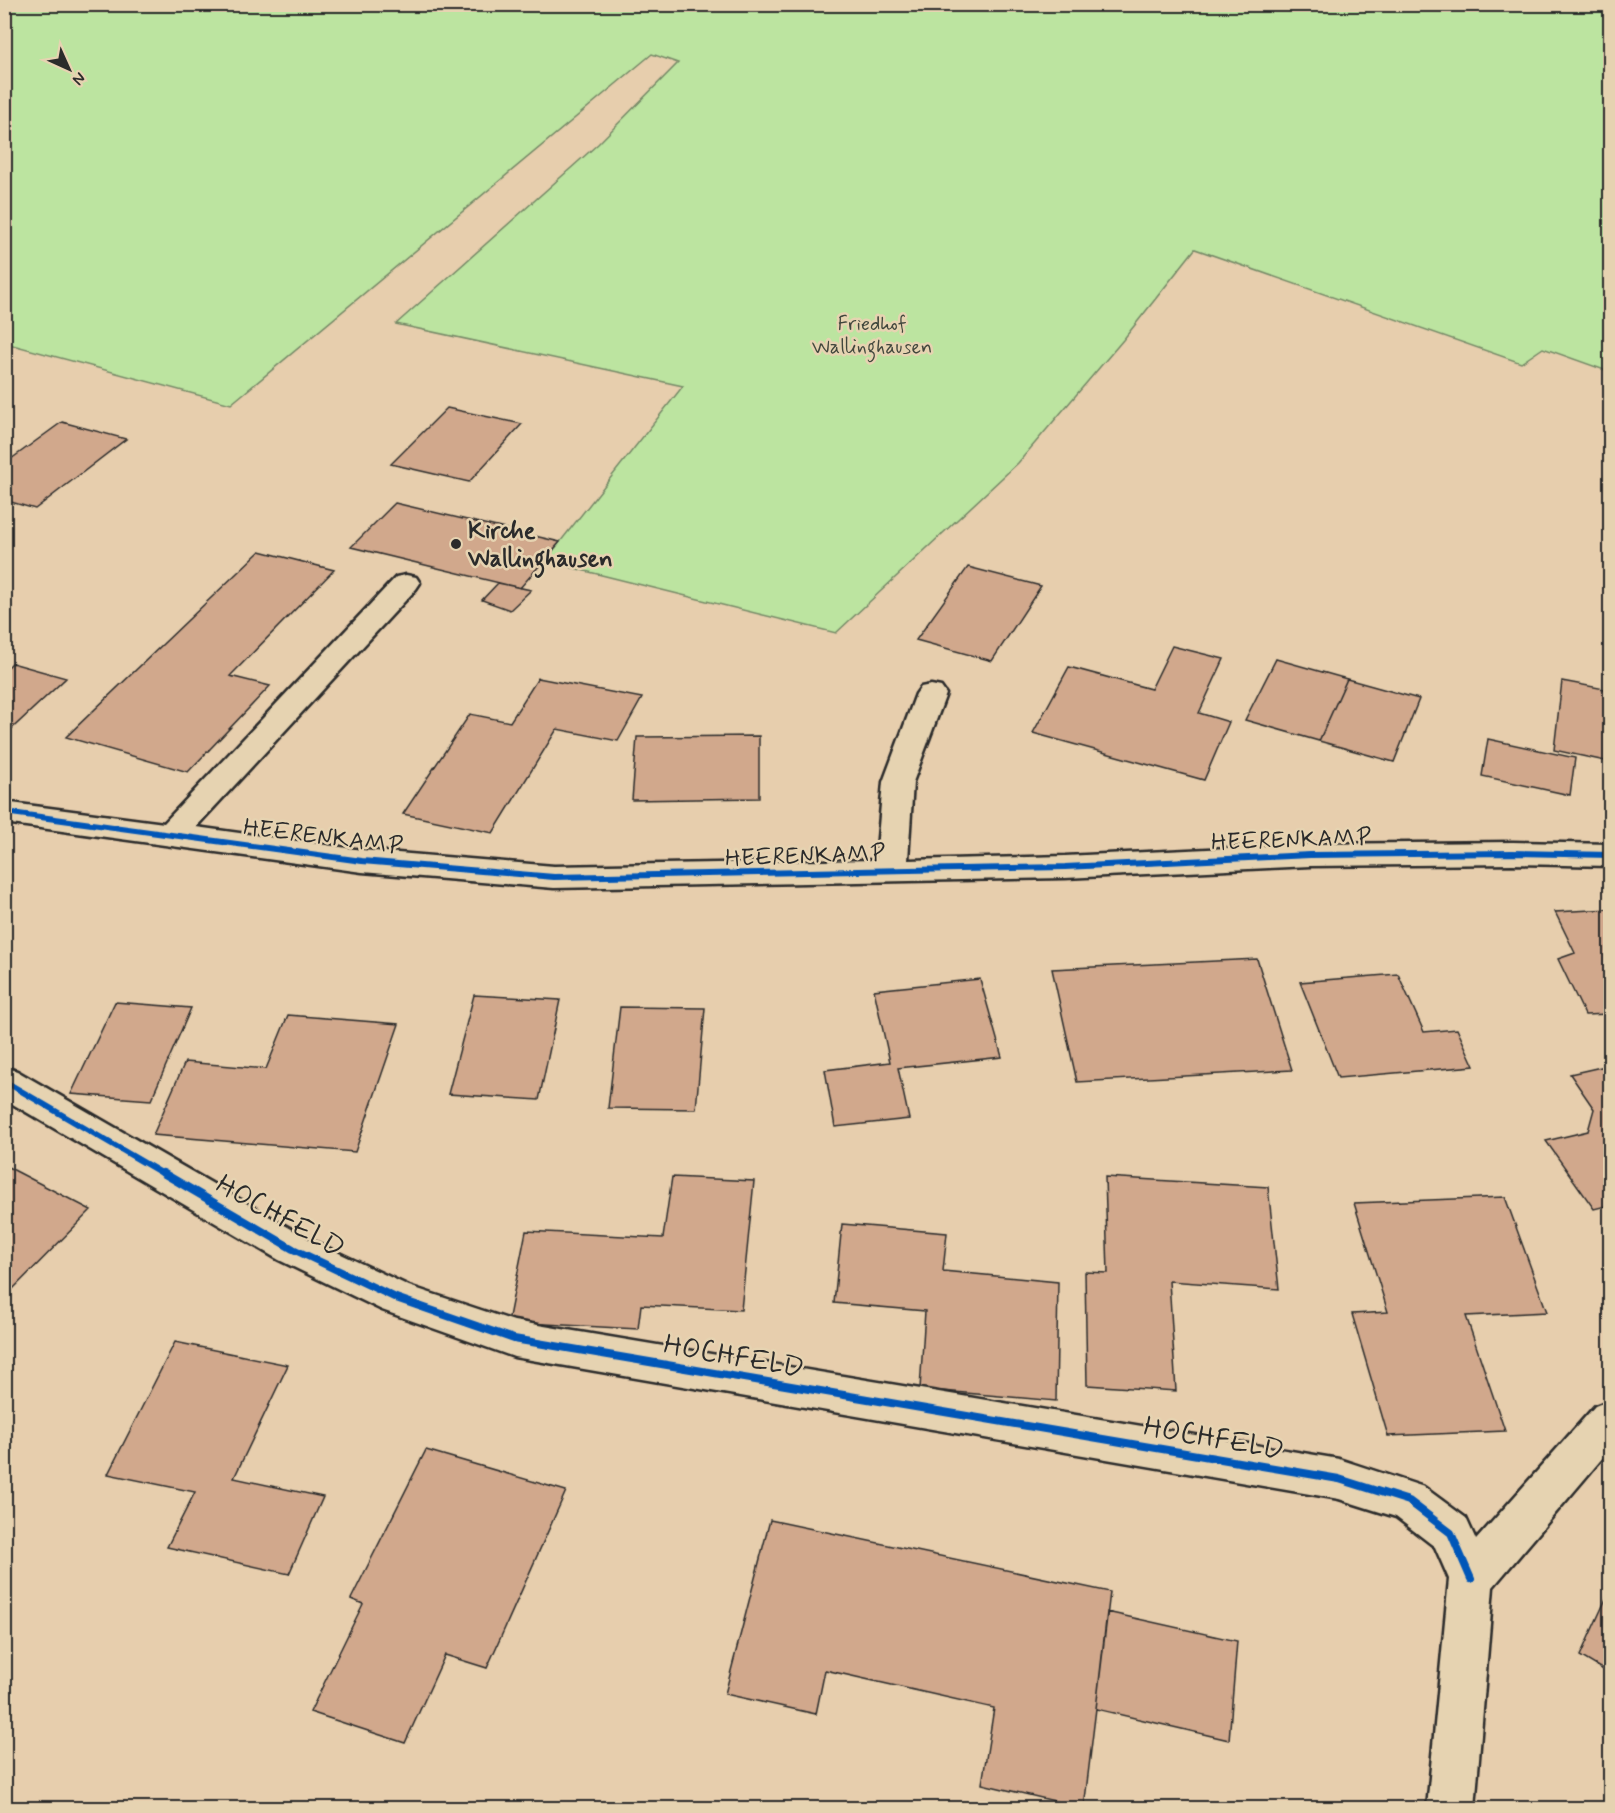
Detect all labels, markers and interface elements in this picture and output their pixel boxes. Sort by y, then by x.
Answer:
north arrow [39,39,99,99]
text: N [67,67,90,90]
park label: Friedhof Wallinghausen [812,311,932,363]
place label: Kirche Wallinghausen [467,516,613,578]
marker: Kirche Wallinghausen [449,537,463,551]
street label: HEERENKAMP [241,812,405,863]
street label: HEERENKAMP [1210,822,1372,859]
street label: HEERENKAMP [724,838,886,875]
street label: HOCHFELD [209,1167,351,1268]
street label: HOCHFELD [661,1327,806,1388]
street label: HOCHFELD [1141,1409,1286,1470]

